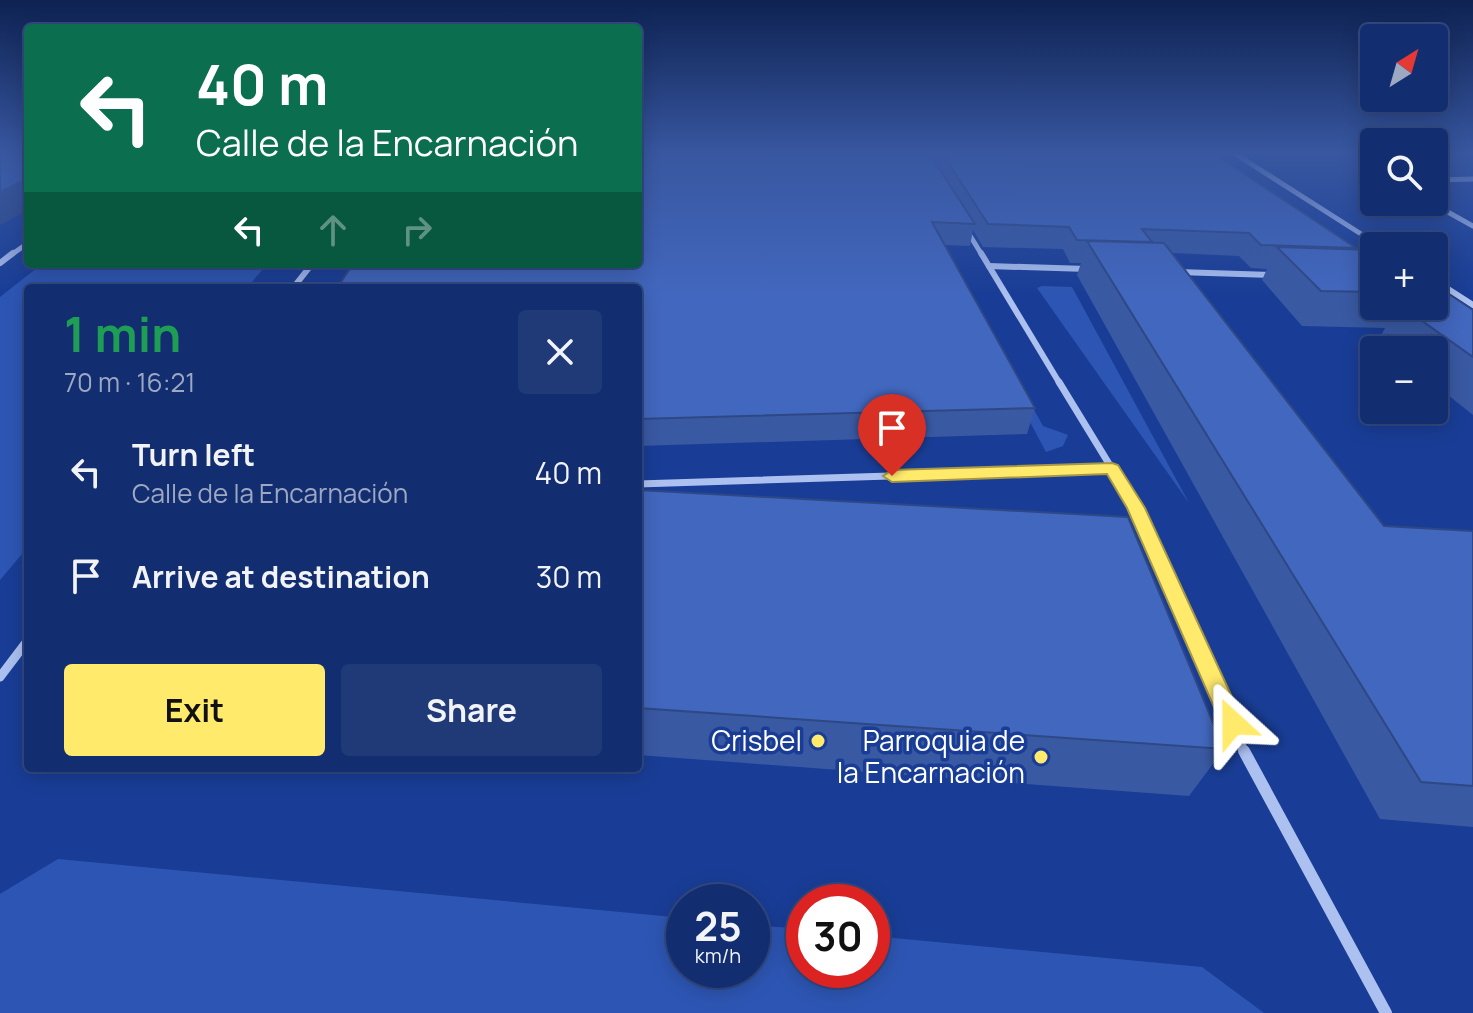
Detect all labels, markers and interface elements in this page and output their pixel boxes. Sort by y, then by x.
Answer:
north arrow [1360,24,1448,112]
map controls [1360,24,1448,424]
text: 40 m [196,45,328,122]
icon: left [64,56,168,160]
text: Calle de la Encarnación [196,118,578,167]
button: search [1360,128,1448,216]
icon: left [227,208,271,252]
icon: ahead [311,208,355,252]
icon: right [395,208,439,252]
button: + [1360,232,1448,320]
text: 1 min [64,301,181,366]
button: close [518,310,602,394]
button: − [1360,336,1448,424]
text: 70 m · 16:21 [64,364,195,400]
pin [858,394,926,476]
icon: arrive [870,406,914,450]
text: Turn left [132,434,255,475]
icon: left [64,450,108,494]
text: 40 m [535,452,602,493]
text: Calle de la Encarnación [132,475,408,511]
icon: arrive [64,554,108,598]
text: Arrive at destination [132,556,430,597]
text: 30 m [536,556,602,597]
button: Exit [64,664,325,756]
button: Share [341,664,602,756]
position arrow [1191,681,1275,765]
place label: Crisbel [711,721,802,759]
place label: Parroquia de la Encarnación [837,721,1025,791]
marker: Crisbel [809,732,827,750]
marker: Parroquia de la Encarnación [1032,748,1050,766]
speed limit sign: 30 [786,884,890,988]
text: 25 [694,898,742,953]
text: km/h [695,942,741,969]

